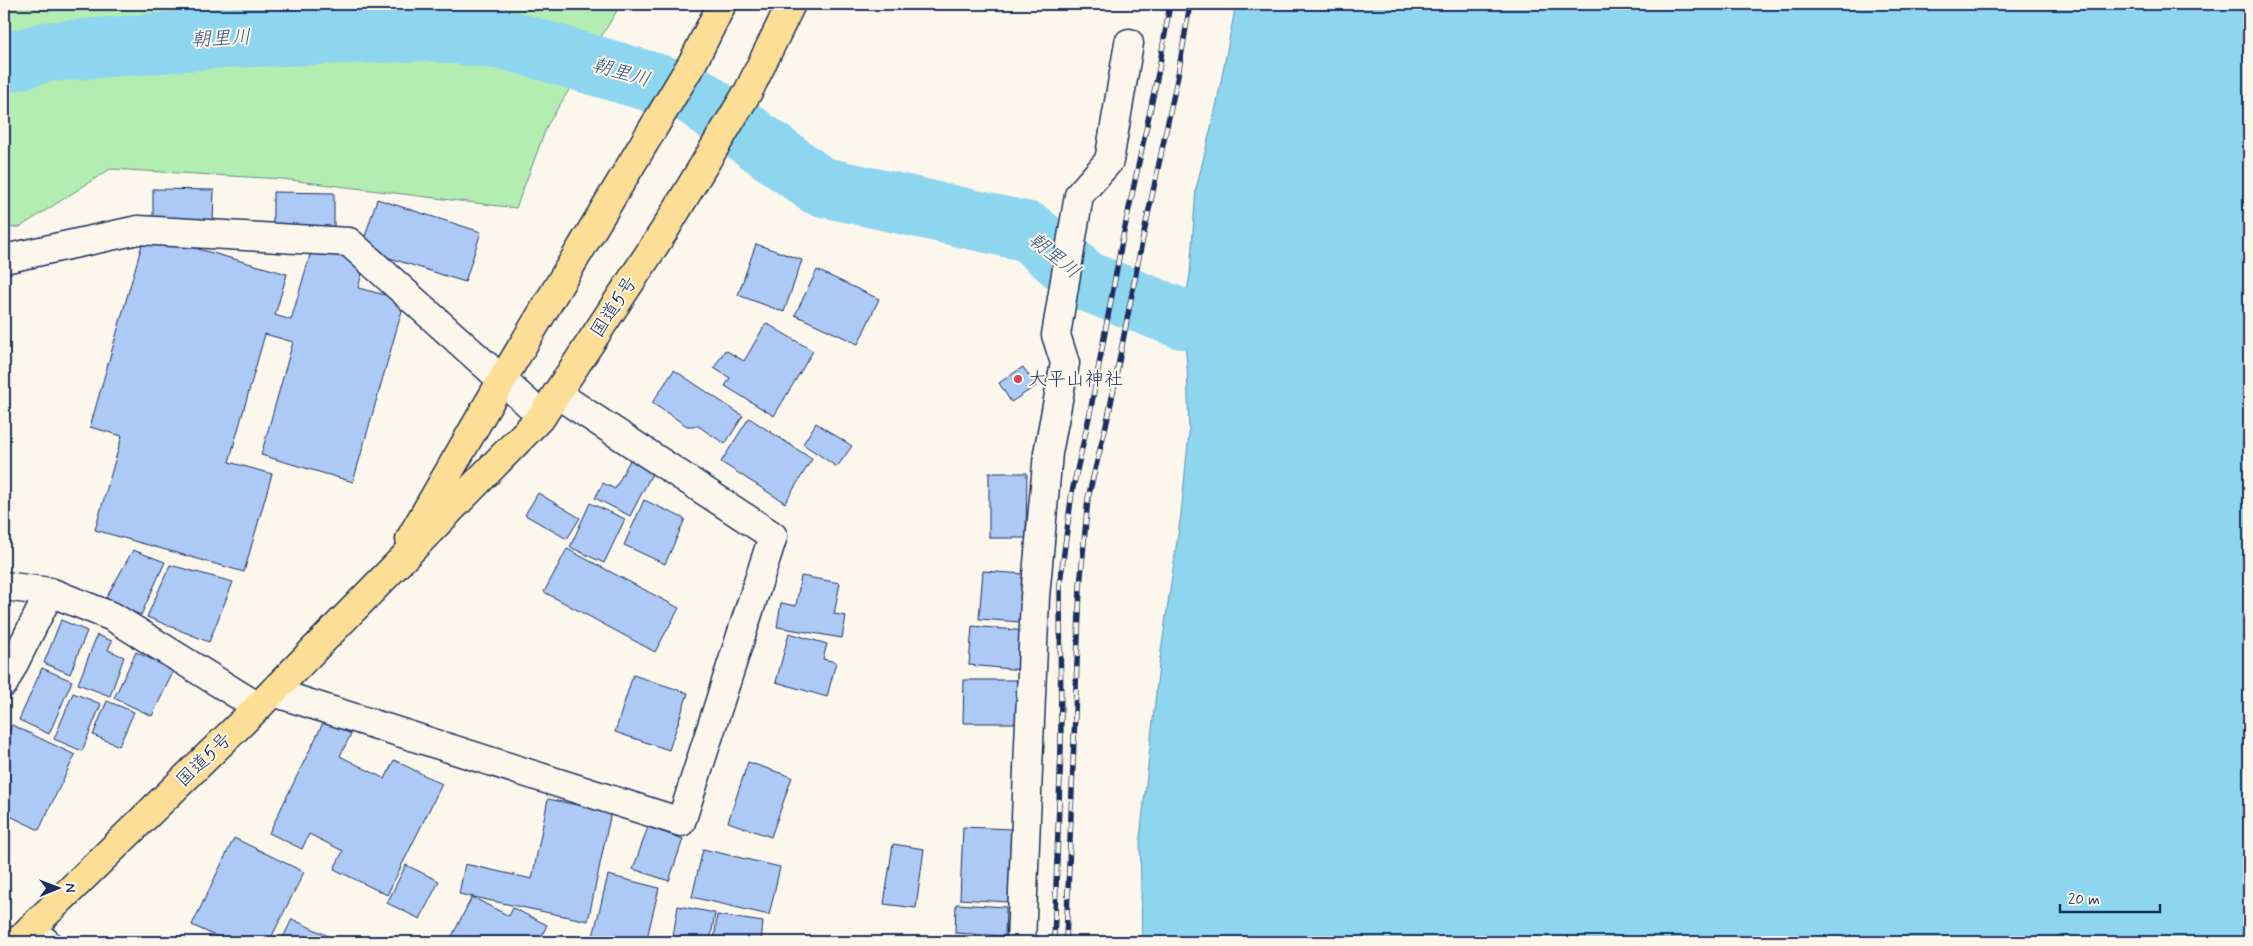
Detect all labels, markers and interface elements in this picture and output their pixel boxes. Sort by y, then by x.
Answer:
water label: 朝里川 [190,24,252,54]
water label: 朝里川 [588,52,654,94]
water label: 朝里川 [1022,227,1086,285]
street label: 国道5号 [585,272,643,342]
place label: 大平山神社 [1028,367,1123,392]
marker: 大平山神社 [1012,373,1024,385]
street label: 国道5号 [171,727,237,793]
north arrow [32,864,82,914]
scale bar [2060,881,2160,913]
text: N [61,883,79,893]
text: 20 m [2068,890,2100,910]

